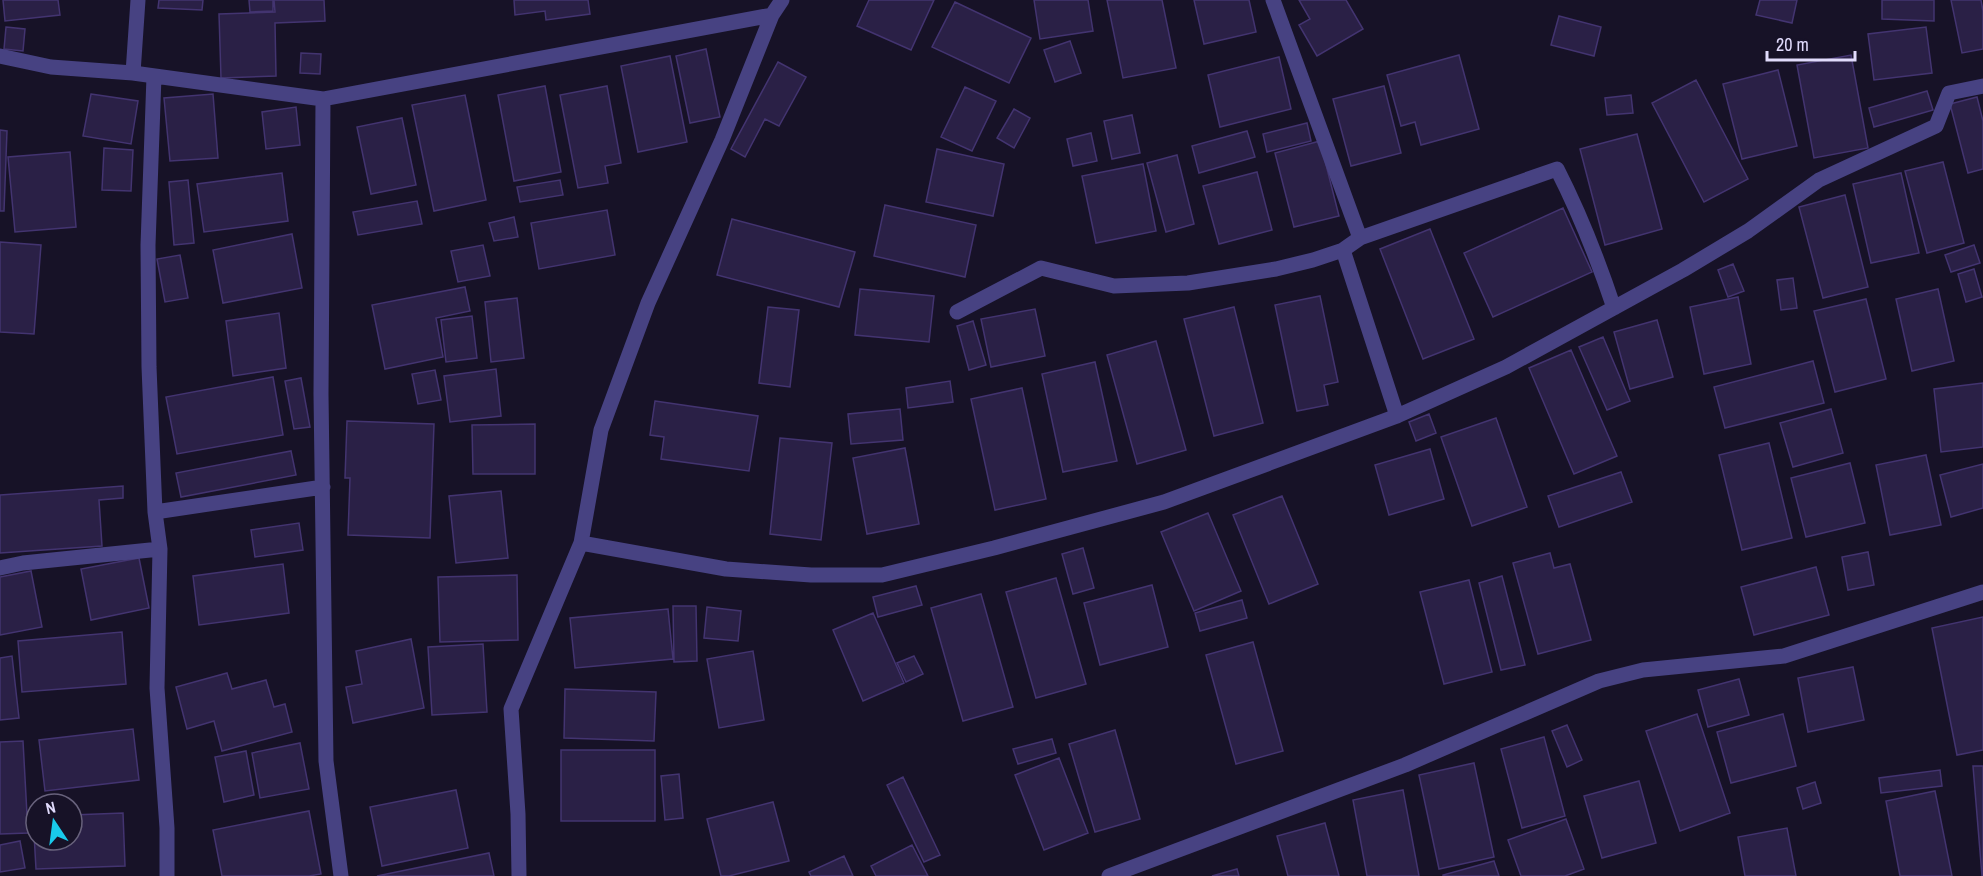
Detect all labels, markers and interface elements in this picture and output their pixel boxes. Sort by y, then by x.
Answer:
scale bar [1767,24,1856,62]
text: 20 m [1776,32,1809,57]
north arrow [24,792,84,852]
text: N [44,796,58,819]

